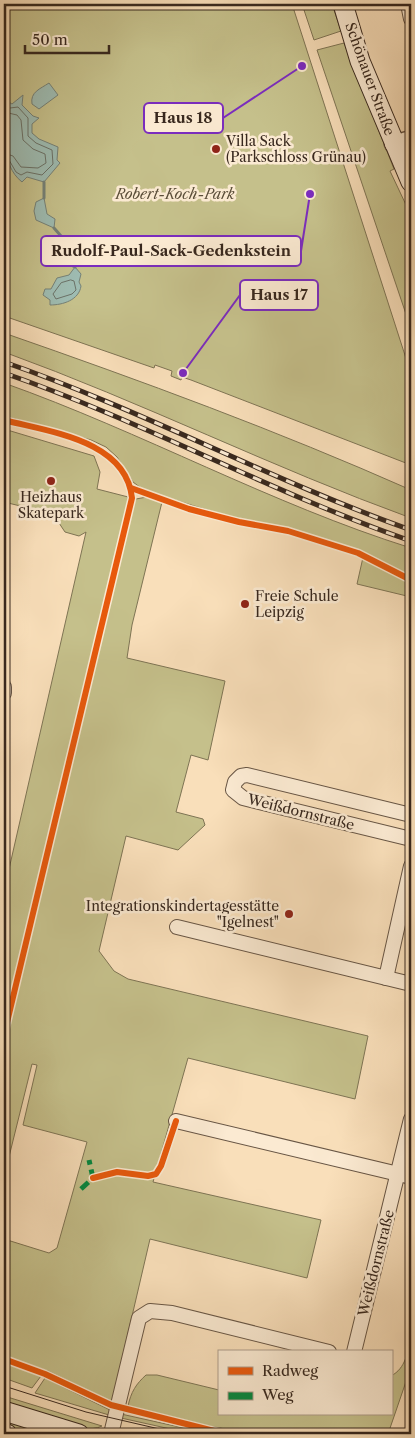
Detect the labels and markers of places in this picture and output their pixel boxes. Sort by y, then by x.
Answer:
callout: Haus 18 [144,103,223,133]
place label: Villa Sack (Parkschloss Grünau) [225,132,366,166]
marker: Villa Sack (Parkschloss Grünau) [210,143,222,155]
callout: Rudolf-Paul-Sack-Gedenkstein [41,236,301,266]
callout: Haus 17 [240,280,318,310]
marker: Heizhaus Skatepark [45,475,57,487]
place label: Heizhaus Skatepark [18,488,85,522]
place label: Freie Schule Leipzig [255,587,339,621]
marker: Freie Schule Leipzig [239,598,251,610]
place label: Integrationskindertagesstätte "Igelnest" [86,897,279,931]
marker: Integrationskindertagesstätte "Igelnest" [283,908,295,920]

